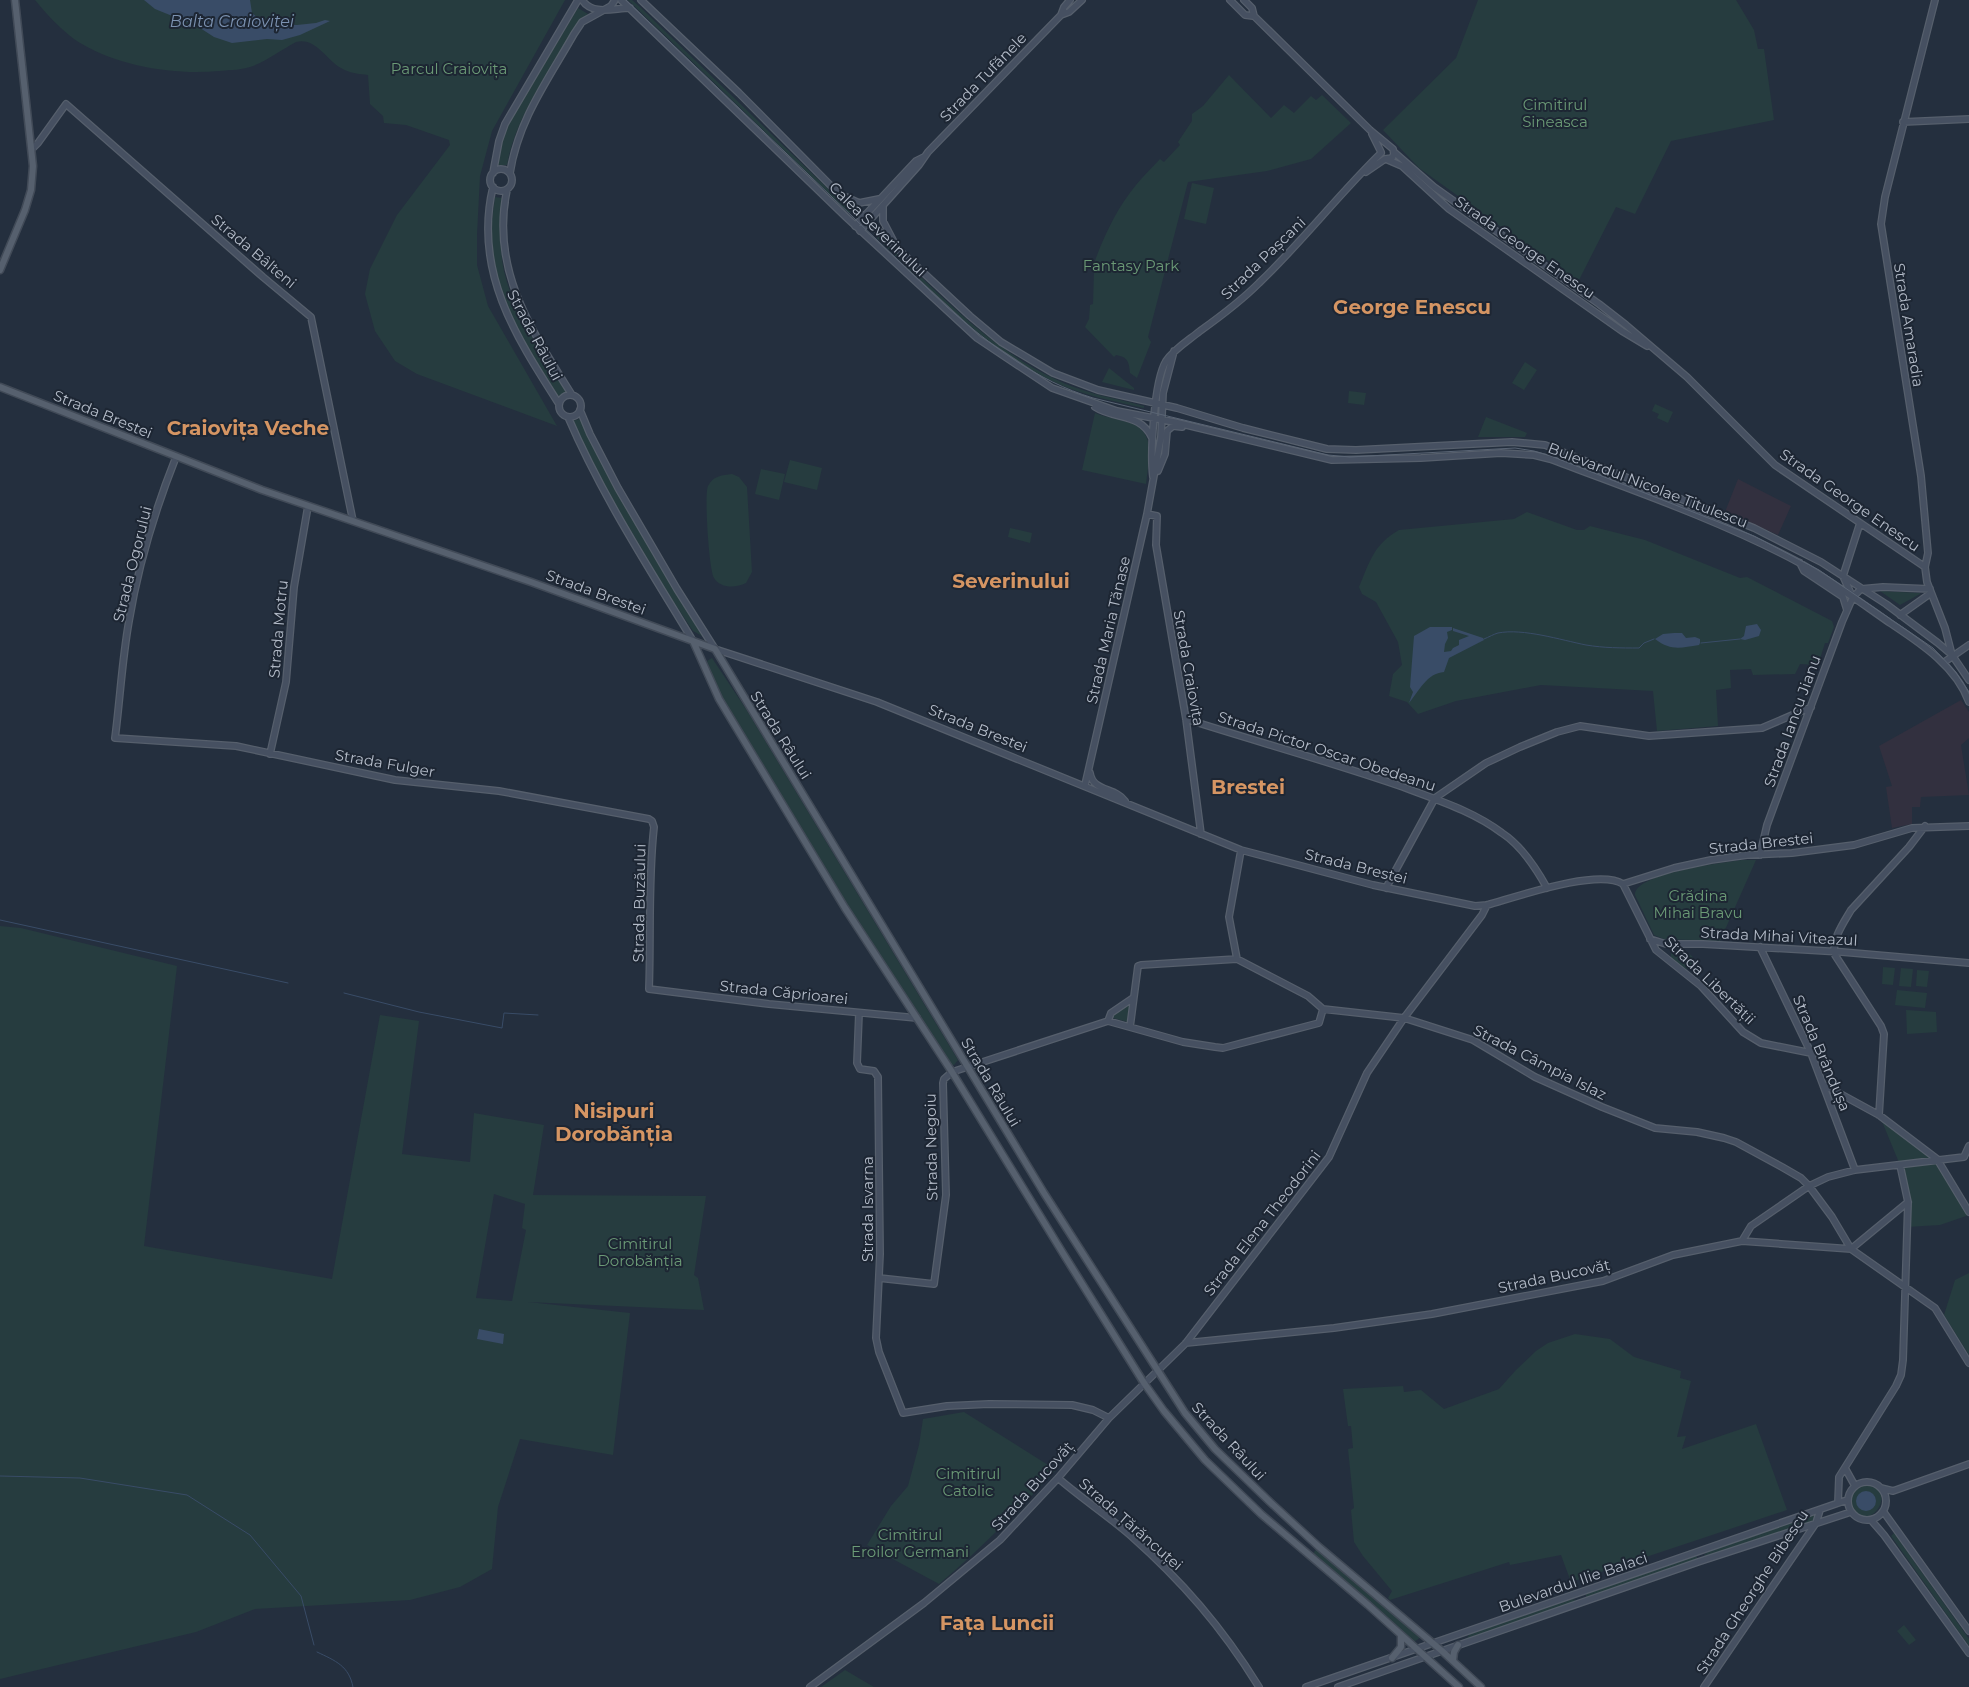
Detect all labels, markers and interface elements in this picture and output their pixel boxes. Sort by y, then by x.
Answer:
water label: Balta Craioviței [170,12,295,32]
street label: Strada Tufănele [935,28,1031,126]
park label: Parcul Craiovița [391,59,507,79]
park label: Cimitirul Sineasca [1522,95,1588,131]
street label: Calea Severinului [825,178,931,280]
street label: Strada George Enescu [1451,191,1599,303]
street label: Strada Bâlteni [207,210,301,292]
street label: Strada Pașcani [1217,213,1310,304]
park label: Fantasy Park [1083,256,1179,275]
street label: Strada Amaradia [1890,262,1928,388]
street label: Strada Râului [503,286,567,384]
district label: George Enescu [1333,295,1491,319]
street label: Strada Brestei [51,386,155,442]
district label: Craiovița Veche [167,416,329,441]
street label: Bulevardul Nicolae Titulescu [1545,438,1751,532]
street label: Strada George Enescu [1776,444,1924,556]
street label: Strada Ogorului [108,504,156,624]
street label: Strada Maria Tănase [1082,554,1134,706]
street label: Strada Brestei [543,565,649,619]
district label: Severinului [952,569,1070,593]
street label: Strada Motru [264,579,292,679]
street label: Strada Craiovița [1168,609,1209,728]
street label: Strada Iancu Jianu [1759,652,1825,790]
street label: Strada Râului [746,687,816,783]
street label: Strada Brestei [926,700,1030,756]
street label: Strada Pictor Oscar Obedeanu [1216,707,1438,795]
street label: Strada Fulger [334,745,436,781]
district label: Brestei [1211,775,1285,799]
street label: Strada Brestei [1708,828,1814,858]
street label: Strada Buzăului [628,844,650,962]
street label: Strada Brestei [1303,844,1409,888]
park label: Grădina Mihai Bravu [1654,886,1742,922]
street label: Strada Mihai Viteazul [1700,922,1858,950]
street label: Strada Libertății [1660,932,1760,1029]
street label: Strada Căprioarei [719,976,849,1008]
street label: Strada Brândușa [1788,992,1855,1114]
street label: Strada Câmpia Islaz [1470,1020,1610,1104]
street label: Strada Râului [957,1034,1025,1130]
street label: Strada Negoiu [921,1093,941,1201]
district label: Nisipuri Dorobănția [555,1099,673,1147]
street label: Strada Elena Theodorini [1199,1146,1325,1300]
street label: Strada Isvarna [858,1156,877,1262]
park label: Cimitirul Dorobănția [597,1234,683,1271]
street label: Strada Bucovăț [1496,1255,1612,1298]
street label: Strada Râului [1188,1398,1270,1484]
street label: Strada Bucovăț [987,1437,1078,1535]
park label: Cimitirul Catolic [936,1464,1000,1500]
street label: Strada Țărăncuței [1075,1474,1187,1575]
street label: Strada Gheorghe Bibescu [1692,1506,1812,1678]
park label: Cimitirul Eroilor Germani [851,1525,969,1561]
street label: Bulevardul Ilie Balaci [1496,1548,1650,1616]
district label: Fața Luncii [940,1611,1054,1636]

